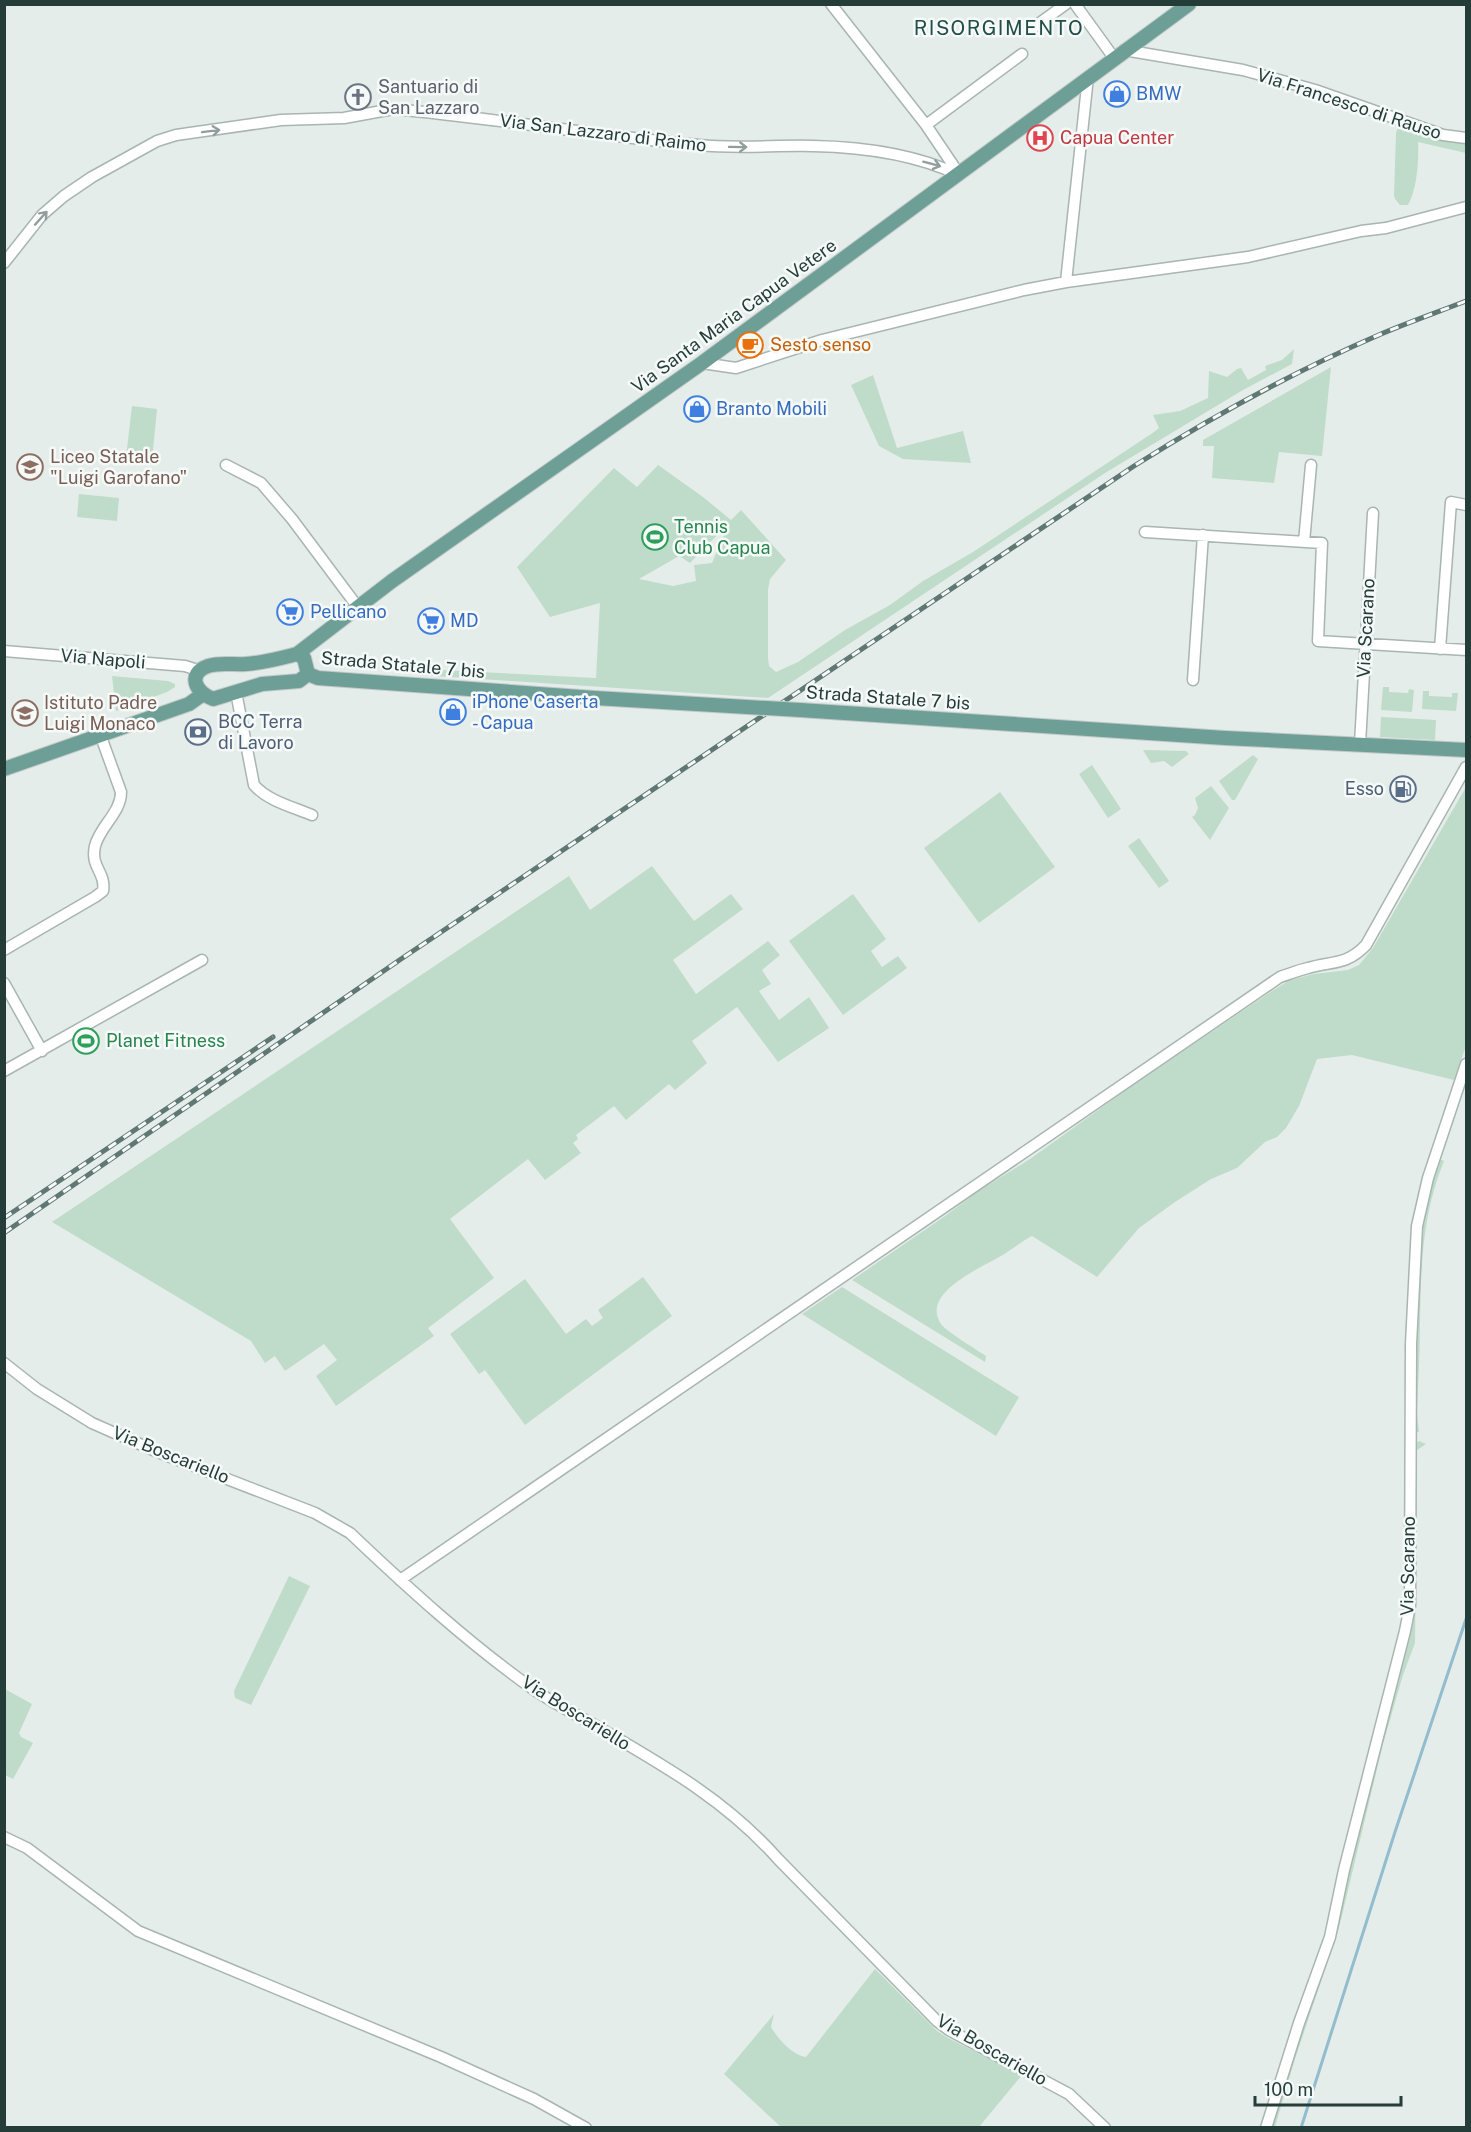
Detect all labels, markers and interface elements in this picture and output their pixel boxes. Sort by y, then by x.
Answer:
district label: RISORGIMENTO [914,16,1084,40]
street label: Via Francesco di Rauso [1254,64,1444,143]
place label: Santuario di San Lazzaro [378,76,479,118]
shop icon: BMW [1102,79,1132,109]
church icon: Santuario di San Lazzaro [343,82,373,112]
place label: BMW [1136,83,1181,104]
street label: Via San Lazzaro di Raimo [498,109,708,156]
hospital icon: Capua Center [1025,123,1055,153]
one-way arrow [201,125,221,136]
place label: Capua Center [1060,127,1174,148]
one-way arrow [728,141,748,153]
one-way arrow [922,159,941,170]
one-way arrow [34,210,48,225]
street label: Via Santa Maria Capua Vetere [627,234,840,397]
cafe icon: Sesto senso [735,330,765,360]
place label: Sesto senso [770,334,871,355]
shop icon: Branto Mobili [682,394,712,424]
place label: Branto Mobili [716,398,827,419]
place label: Liceo Statale "Luigi Garofano" [50,446,187,488]
school or university icon: Liceo Statale "Luigi Garofano" [15,452,45,482]
place label: Tennis Club Capua [674,516,770,558]
sports icon: Tennis Club Capua [640,522,670,552]
street label: Via Scarano [1352,578,1379,678]
supermarket icon: Pellicano [275,597,305,627]
place label: Pellicano [310,601,387,622]
supermarket icon: MD [416,606,446,636]
place label: MD [450,610,478,631]
street label: Via Napoli [60,644,146,673]
street label: Strada Statale 7 bis [320,647,486,682]
street label: Strada Statale 7 bis [805,681,971,714]
place label: iPhone Caserta - Capua [472,691,598,733]
place label: Istituto Padre Luigi Monaco [44,692,157,734]
shop icon: iPhone Caserta - Capua [438,697,468,727]
school or university icon: Istituto Padre Luigi Monaco [10,698,40,728]
place label: BCC Terra di Lavoro [218,711,303,753]
bank icon: BCC Terra di Lavoro [183,717,213,747]
fuel station icon: Esso [1388,774,1418,804]
place label: Esso [1345,778,1384,799]
sports icon: Planet Fitness [71,1026,101,1056]
place label: Planet Fitness [106,1030,225,1051]
street label: Via Boscariello [110,1422,233,1487]
street label: Via Scarano [1396,1516,1419,1616]
street label: Via Boscariello [518,1671,634,1754]
street label: Via Boscariello [933,2009,1051,2090]
scale bar [1255,2069,1400,2107]
text: 100 m [1264,2079,1313,2100]

